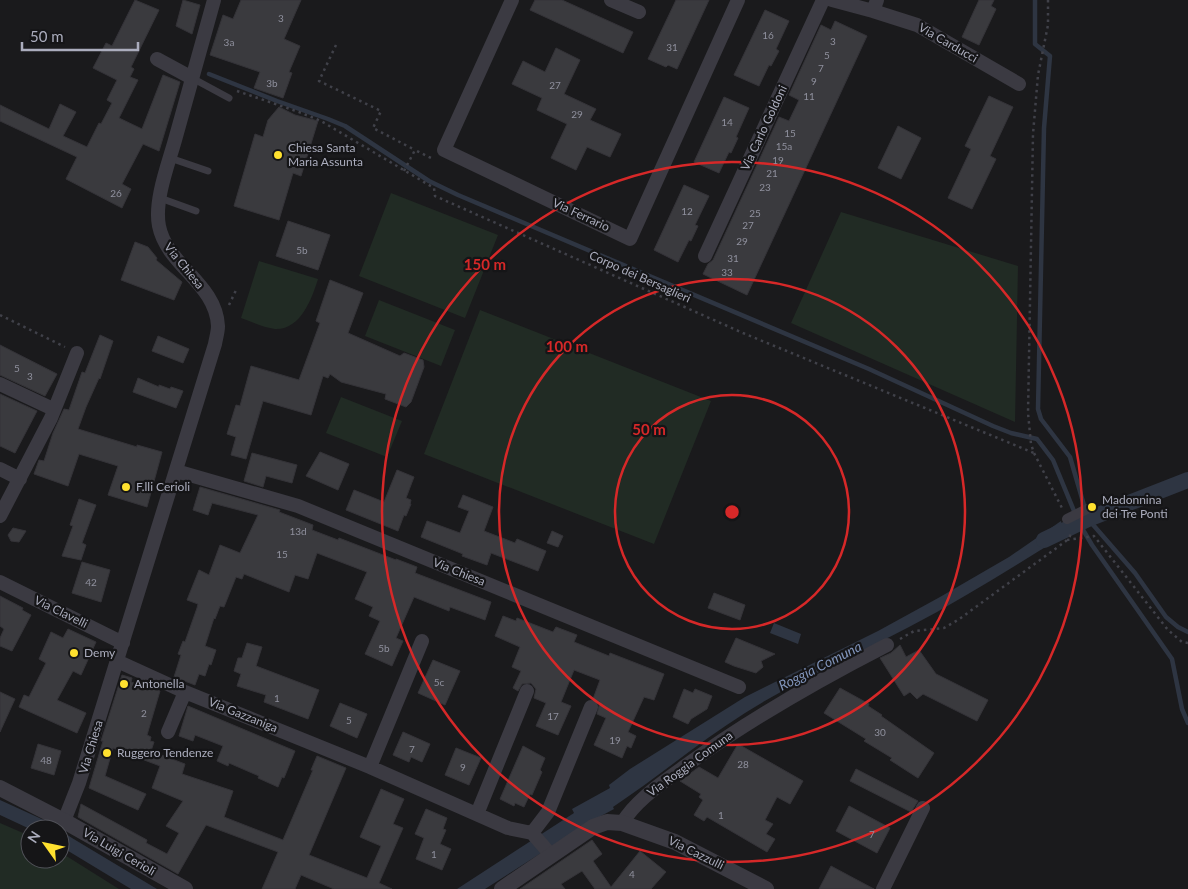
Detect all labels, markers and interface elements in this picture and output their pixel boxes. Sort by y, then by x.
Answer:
house number: 3 [278,12,284,24]
scale bar [22,20,139,52]
street label: Via Carducci [916,20,981,66]
text: 50 m [30,27,64,45]
house number: 16 [762,29,774,41]
house number: 3 [830,35,836,47]
house number: 3a [224,36,234,48]
house number: 31 [666,41,678,53]
house number: 5 [824,49,830,61]
house number: 7 [818,62,824,74]
house number: 9 [811,75,817,87]
house number: 3b [266,77,278,89]
house number: 27 [549,79,561,91]
street label: Via Carlo Goldoni [737,83,790,173]
house number: 11 [803,90,815,102]
house number: 29 [571,108,583,120]
house number: 14 [721,116,733,128]
house number: 15 [784,127,796,139]
place label: Chiesa Santa Maria Assunta [288,140,363,169]
house number: 15a [776,140,792,152]
marker: Chiesa Santa Maria Assunta [272,149,284,161]
house number: 19 [772,154,784,166]
house number: 21 [766,167,778,179]
house number: 23 [759,181,771,193]
house number: 26 [110,187,122,199]
street label: Via Ferrario [550,195,612,234]
house number: 12 [681,205,693,217]
house number: 25 [749,207,761,219]
house number: 27 [742,219,754,231]
house number: 29 [736,235,748,247]
street label: Via Chiesa [161,240,208,292]
house number: 5b [296,244,308,256]
street label: Corpo dei Bersaglieri [587,247,693,306]
house number: 31 [727,252,739,264]
text: 150 m [464,255,506,273]
house number: 33 [721,266,733,278]
text: 100 m [546,337,588,355]
house number: 5 [14,362,20,374]
house number: 3 [27,370,33,382]
text: 50 m [632,420,666,438]
place label: F.lli Cerioli [136,479,190,494]
marker: F.lli Cerioli [120,481,132,493]
place label: Madonnina dei Tre Ponti [1102,492,1168,521]
marker: Madonnina dei Tre Ponti [1086,501,1098,513]
centre of rings [723,503,741,521]
house number: 13d [289,525,307,537]
house number: 15 [276,548,288,560]
street label: Via Chiesa [431,554,488,589]
house number: 42 [85,576,97,588]
street label: Via Clavelli [32,592,91,631]
water label: Roggia Comuna [775,637,864,694]
house number: 5b [378,642,390,654]
place label: Demy [84,645,116,660]
marker: Demy [68,647,80,659]
place label: Antonella [134,676,184,691]
house number: 5c [434,676,445,688]
marker: Antonella [118,678,130,690]
house number: 1 [274,692,280,704]
street label: Via Gazzaniga [206,694,280,735]
house number: 2 [141,707,147,719]
house number: 17 [547,710,559,722]
house number: 5 [346,714,352,726]
street label: Via Chiesa [75,718,106,775]
house number: 30 [874,726,886,738]
street label: Via Roggia Comuna [644,727,735,800]
house number: 19 [609,734,621,746]
house number: 7 [409,743,415,755]
place label: Ruggero Tendenze [117,745,213,760]
marker: Ruggero Tendenze [101,747,113,759]
house number: 48 [40,754,52,766]
house number: 28 [737,758,749,770]
house number: 9 [460,761,466,773]
house number: 1 [718,809,724,821]
north arrow [20,819,70,869]
street label: Via Luigi Cerioli [80,825,158,879]
text: N [24,827,44,846]
house number: 7 [869,828,875,840]
street label: Via Cazzulli [666,833,727,873]
house number: 1 [431,848,437,860]
house number: 4 [629,868,635,880]

